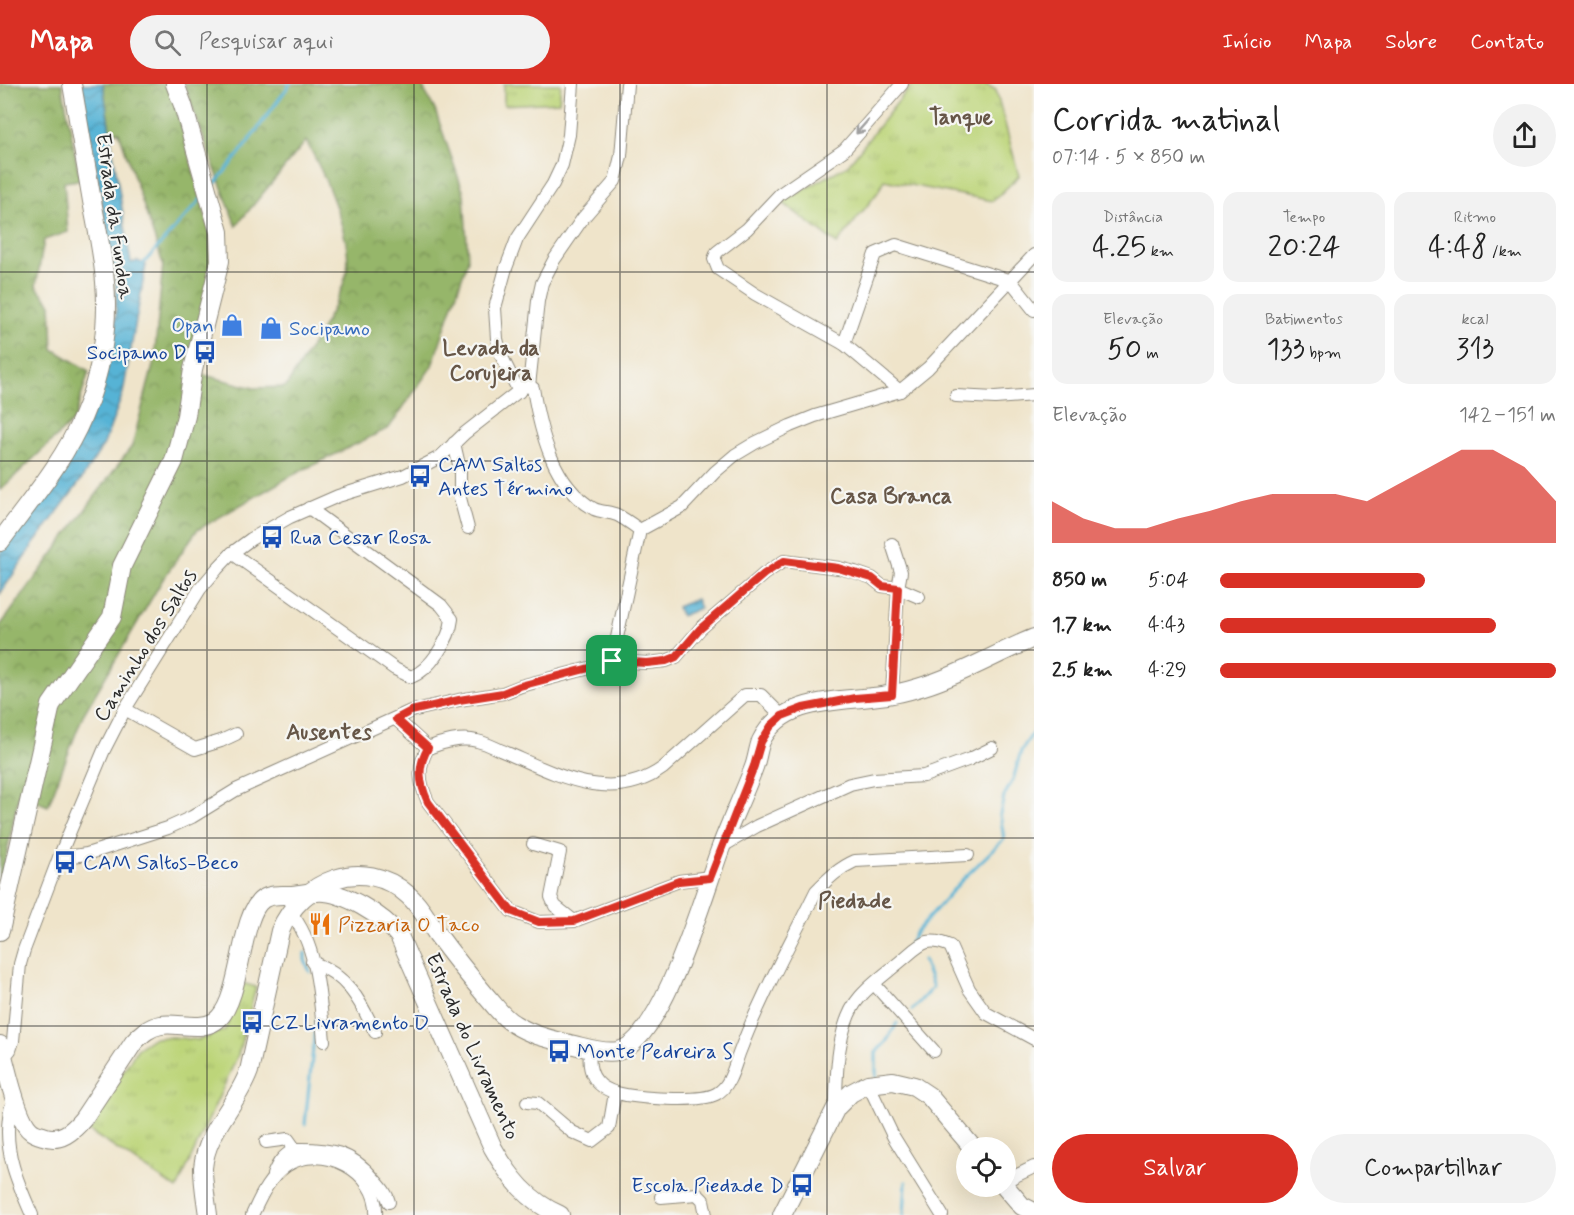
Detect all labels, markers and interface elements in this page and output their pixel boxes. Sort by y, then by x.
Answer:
search box [130,15,550,69]
text: Mapa [30,24,94,61]
icon: search [151,26,184,59]
text: Pesquisar aqui [199,28,334,56]
text: Início [1222,28,1272,56]
text: Mapa [1305,28,1352,56]
text: Sobre [1385,28,1437,56]
text: Contato [1470,28,1544,56]
text: Corrida matinal [1052,99,1280,143]
district label: Tanque [929,104,994,132]
button: share [1493,104,1556,167]
one-way arrow [855,119,869,134]
street label: Estrada da Fundoa [89,131,140,301]
text: 07:14 · 5 × 850 m [1052,144,1205,171]
text: Distância [1103,207,1163,228]
text: Tempo [1283,207,1325,228]
text: Ritmo [1454,207,1496,228]
text: 4.25 [1092,228,1146,267]
text: 20:24 [1268,228,1340,267]
text: 4:48 [1428,228,1487,267]
text: km [1146,241,1174,262]
text: /km [1487,241,1522,262]
text: Elevação [1103,309,1163,330]
text: Batimentos [1265,309,1343,330]
text: kcal [1462,309,1488,330]
place label: Opan [171,312,214,340]
shop icon: Opan [219,312,245,338]
shop icon: Socipamo [258,315,284,341]
place label: Socipamo [289,315,370,343]
text: 50 [1107,330,1142,369]
text: 133 [1267,330,1305,369]
text: 313 [1456,330,1494,369]
district label: Levada da Corujeira [442,335,540,389]
place label: Socipamo D [87,339,187,367]
bus stop icon: Socipamo D [192,339,218,365]
text: m [1142,343,1159,364]
text: bpm [1305,343,1341,364]
text: Elevação [1052,402,1127,429]
text: 142–151 m [1459,402,1556,429]
place label: CAM Saltos Antes Término [438,451,573,503]
bus stop icon: CAM Saltos Antes Término [407,463,433,489]
district label: Casa Branca [830,483,952,511]
bus stop icon: Rua Cesar Rosa [259,524,285,550]
place label: Rua Cesar Rosa [290,524,431,552]
street label: Caminho dos Saltos [88,564,204,727]
text: 850 m [1052,567,1107,594]
text: 5:04 [1148,567,1189,594]
text: 1.7 km [1052,612,1112,639]
text: 4:43 [1148,612,1185,639]
pin [586,635,637,686]
icon: arrive [595,644,628,677]
text: 2.5 km [1052,657,1113,684]
text: 4:29 [1148,657,1187,684]
district label: Ausentes [286,719,372,747]
bus stop icon: CAM Saltos-Beco [52,849,78,875]
place label: CAM Saltos-Beco [83,849,239,877]
district label: Piedade [818,888,892,916]
restaurant icon: Pizzaria O Taco [307,911,333,937]
place label: Pizzaria O Taco [338,911,480,939]
street label: Estrada do Livramento [418,949,526,1144]
bus stop icon: CZ Livramento D [239,1009,265,1035]
place label: CZ Livramento D [270,1009,429,1037]
bus stop icon: Monte Pedreira S [546,1038,572,1064]
place label: Monte Pedreira S [577,1038,733,1066]
button: Salvar [1052,1134,1298,1203]
button: Compartilhar [1310,1134,1556,1203]
map controls [956,1137,1016,1197]
button: locate [956,1137,1016,1197]
place label: Escola Piedade D [631,1172,784,1200]
bus stop icon: Escola Piedade D [789,1172,815,1198]

